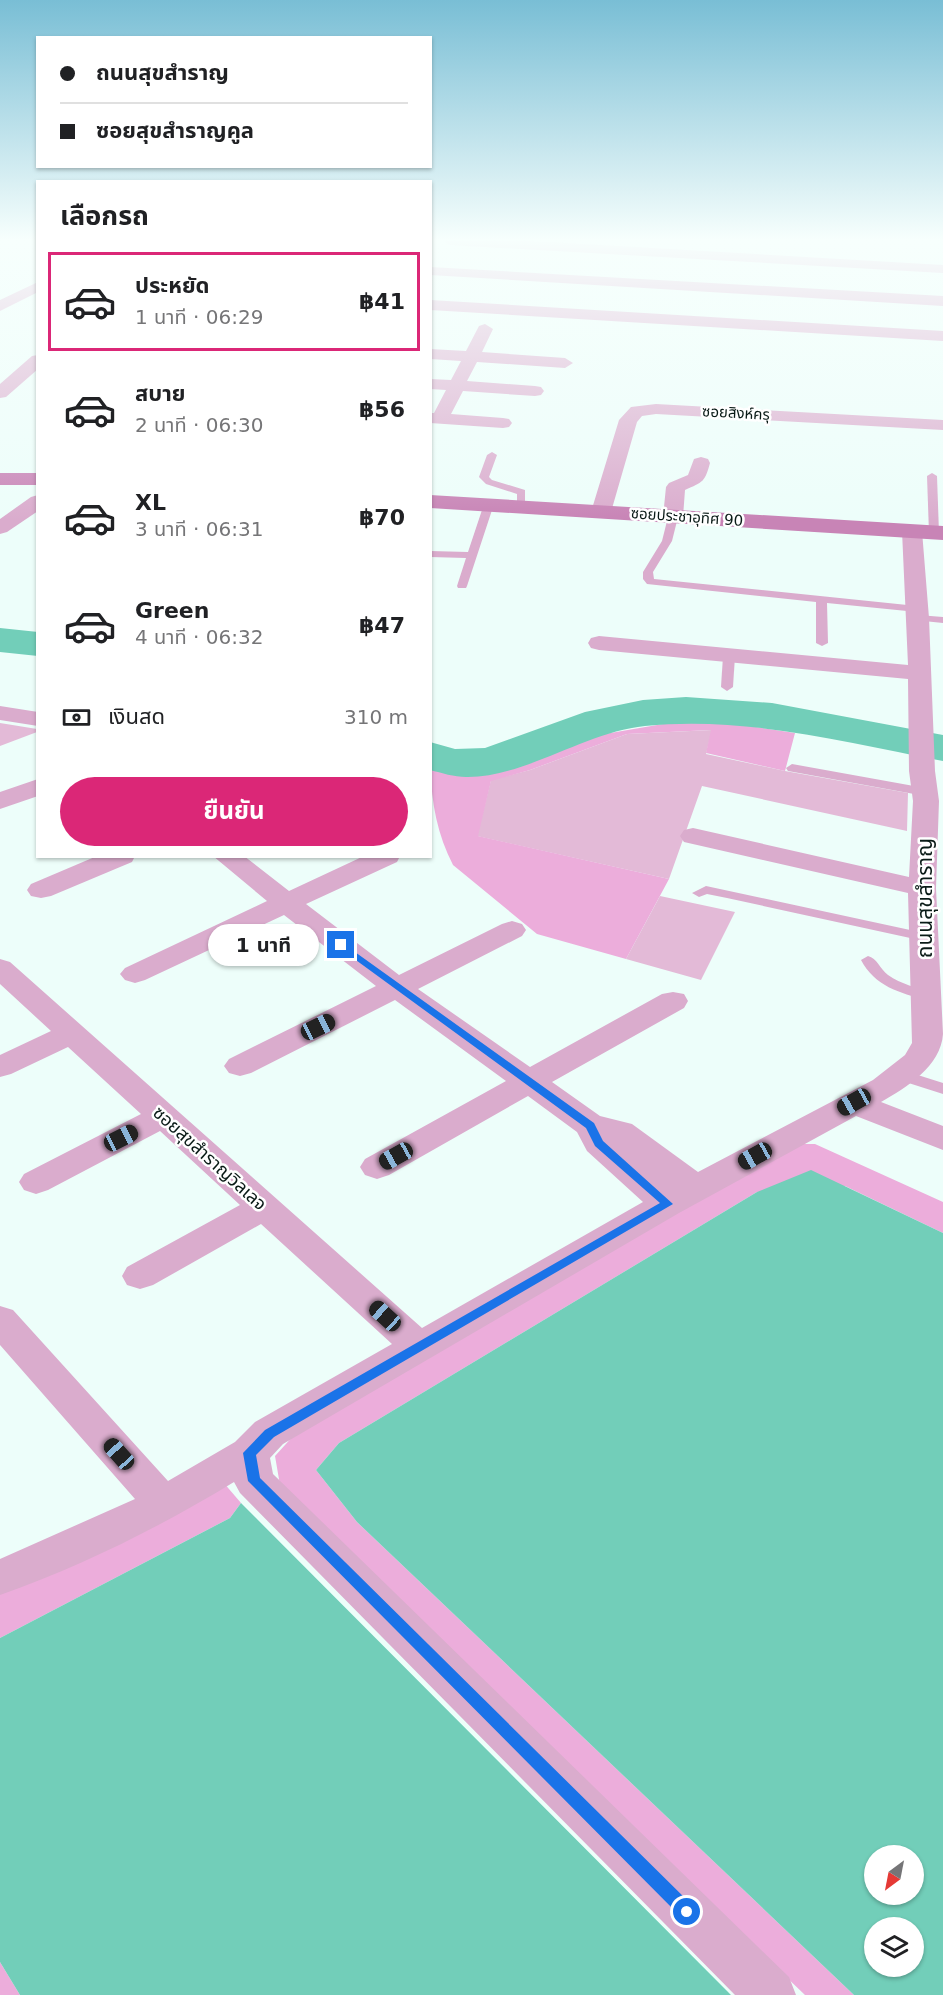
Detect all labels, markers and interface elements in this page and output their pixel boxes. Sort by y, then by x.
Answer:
text: ถนนสุขสำราญ [96,60,229,85]
text: ซอยสุขสำราญคูล [96,118,254,143]
text: เลือกรถ [60,200,149,231]
text: ประหยัด [135,273,210,298]
icon: car [63,275,117,329]
text: ฿41 [359,289,405,314]
text: 1 นาที · 06:29 [135,305,263,329]
text: สบาย [135,381,185,406]
icon: car [63,383,117,437]
text: ฿56 [359,397,405,422]
street label: ซอยสิงห์ครุ [702,402,770,424]
text: 2 นาที · 06:30 [135,413,263,437]
text: XL [135,490,166,515]
icon: car [63,491,117,545]
street label: ซอยประชาอุทิศ 90 [630,504,744,530]
text: ฿70 [359,505,405,530]
text: 3 นาที · 06:31 [135,517,263,541]
text: Green [135,598,209,623]
icon: car [63,599,117,653]
text: ฿47 [359,613,405,638]
text: 4 นาที · 06:32 [135,625,263,649]
icon: cash [60,701,93,734]
text: เงินสด [108,704,165,729]
text: 310 m [344,705,408,729]
button: ยืนยัน [60,777,408,846]
street label: ถนนสุขสำราญ [913,838,938,958]
callout: 1 นาที [209,924,320,966]
route end [327,931,354,958]
text: 1 นาที [236,933,291,957]
car [298,1011,338,1043]
car [834,1085,874,1119]
street label: ซอยสุขสำราญวิลเลจ [148,1102,271,1215]
car [101,1122,141,1154]
car [376,1139,416,1173]
car [735,1139,775,1173]
car [366,1297,404,1335]
car [100,1435,138,1473]
north arrow [864,1845,924,1905]
map controls [864,1845,924,1977]
route start [673,1898,700,1925]
button: layers [864,1917,924,1977]

